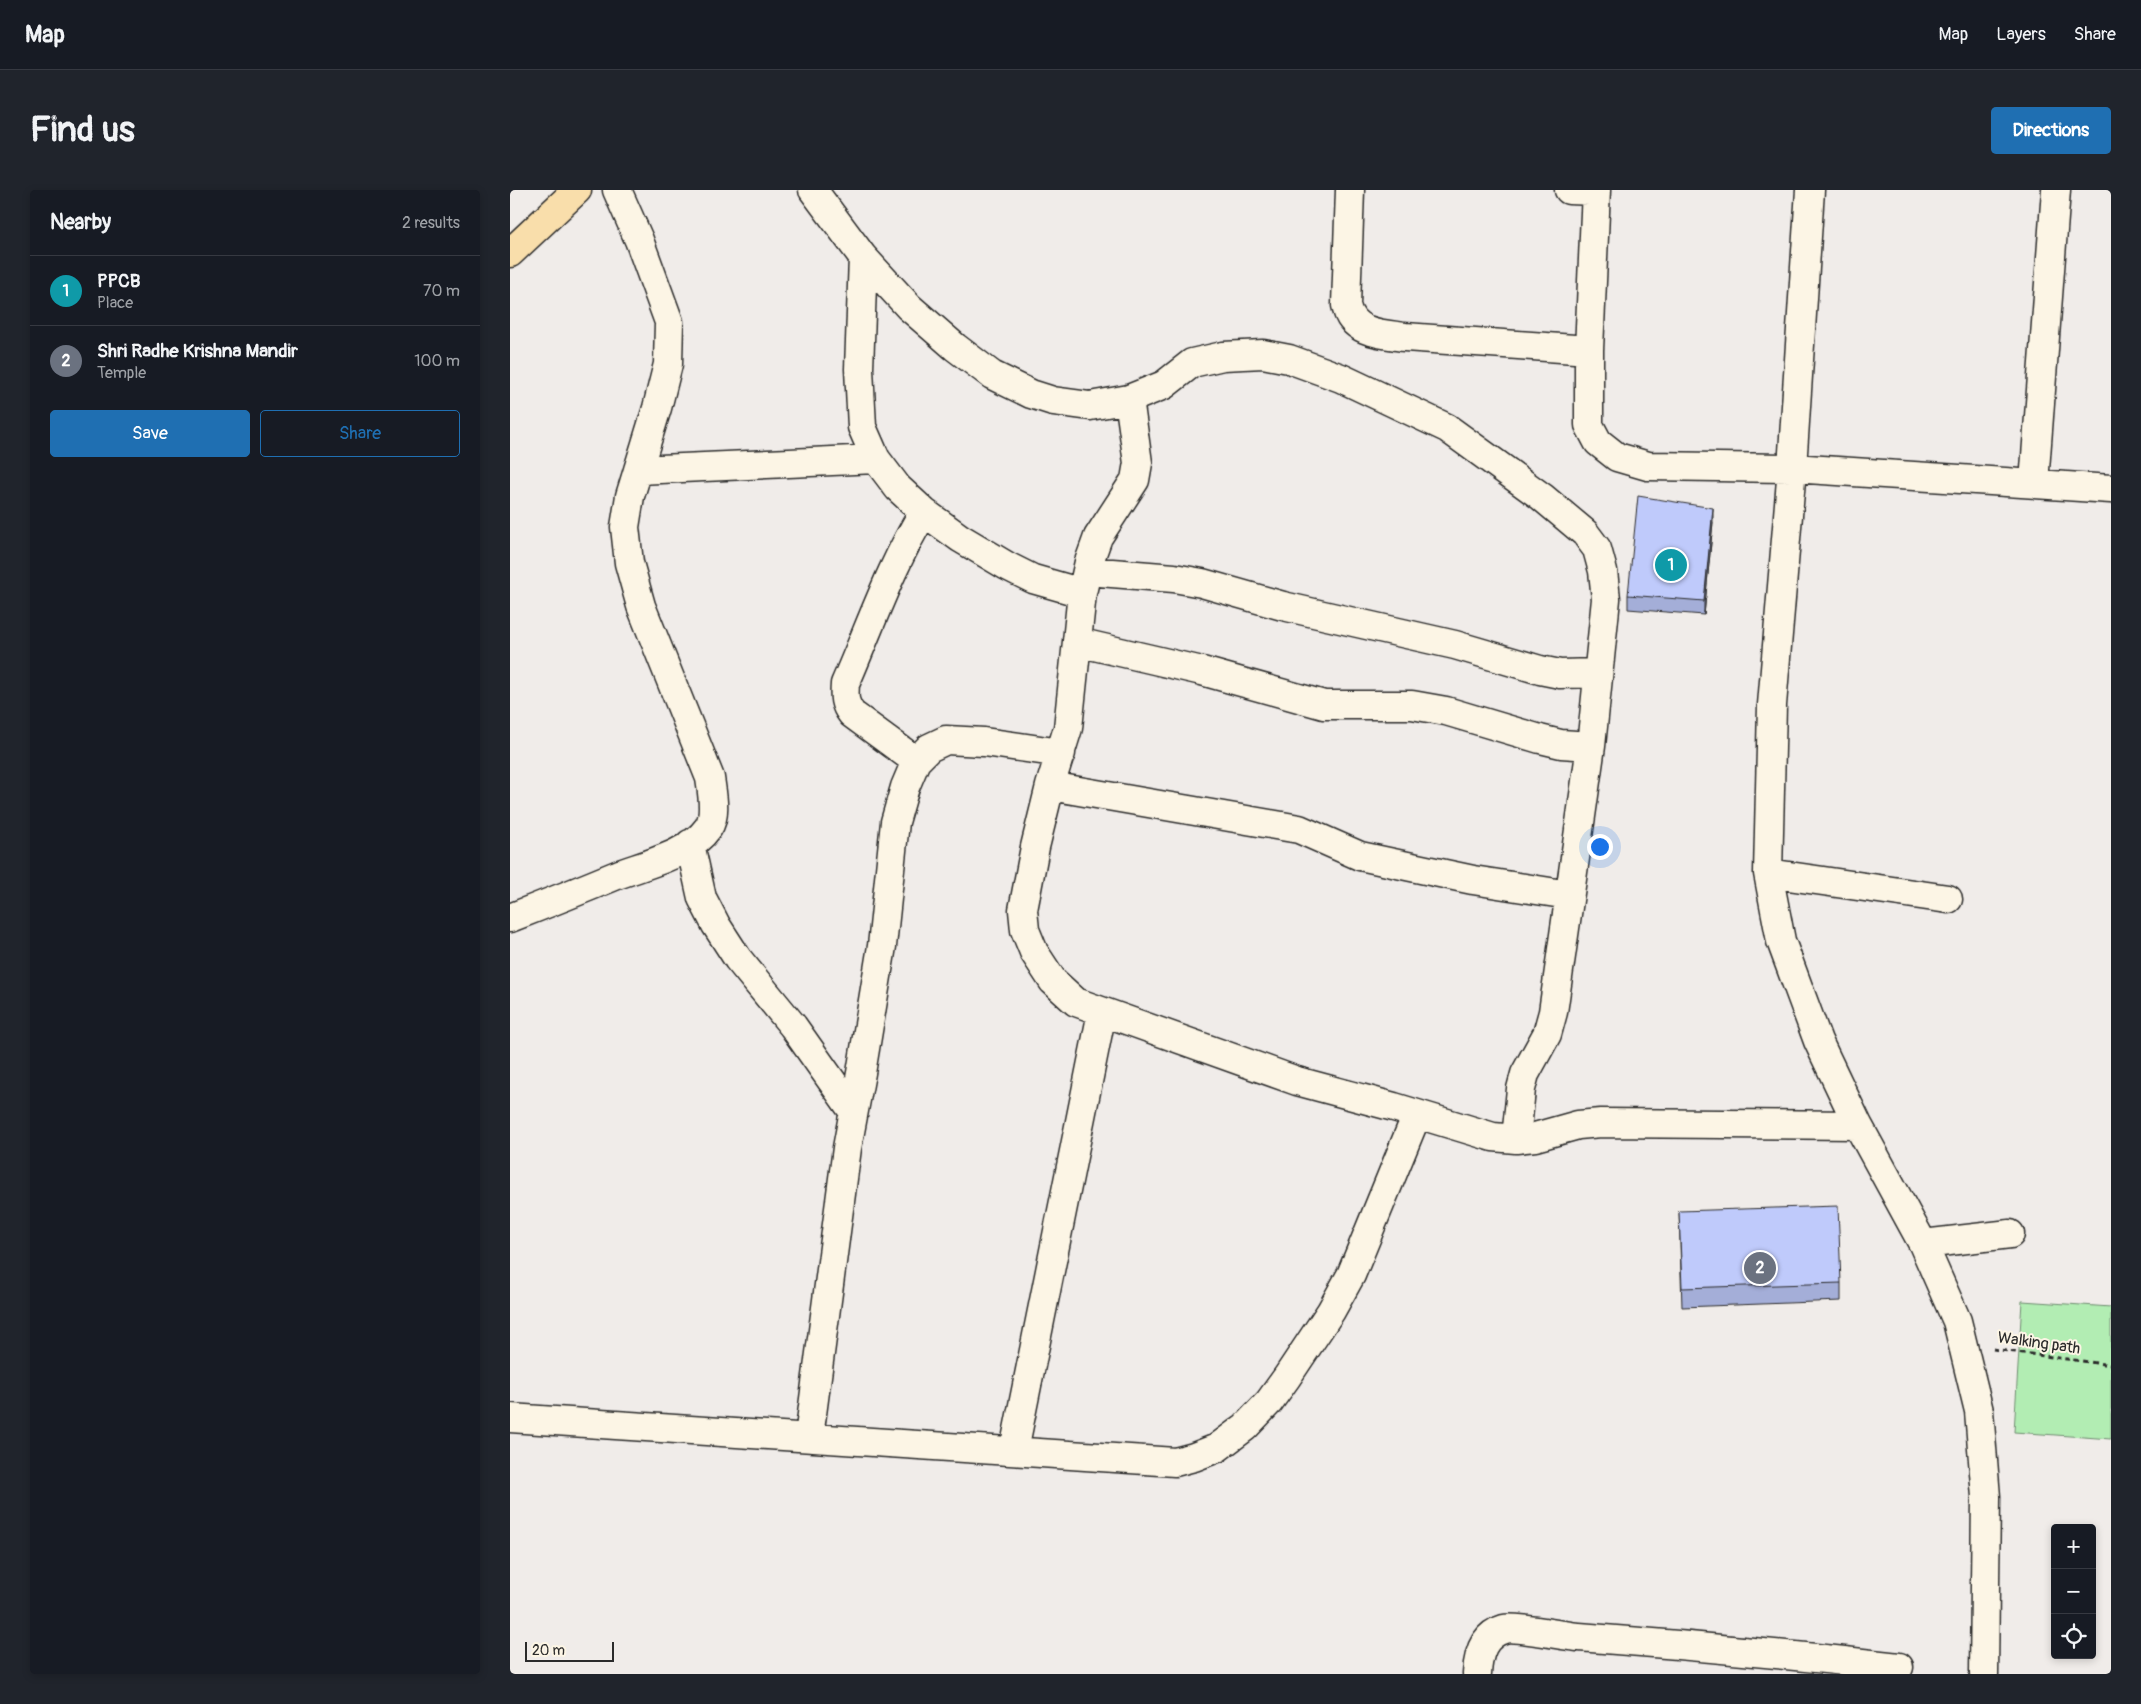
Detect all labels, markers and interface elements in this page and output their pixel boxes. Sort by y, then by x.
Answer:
text: Map [25,20,65,49]
text: Map [1939,23,1968,46]
text: Layers [1996,23,2046,46]
text: Share [2074,23,2116,46]
button: Directions [1991,107,2111,154]
text: Find us [30,108,135,152]
text: Nearby [50,209,111,236]
text: 2 results [402,213,460,233]
text: PPCB [97,269,140,293]
text: 1 [63,281,69,301]
text: 70 m [423,281,460,301]
text: Place [97,293,133,313]
text: Shri Radhe Krishna Mandir [97,339,298,363]
text: 2 [62,351,70,371]
text: 100 m [414,351,460,371]
text: Temple [97,363,146,383]
button: Save [50,410,250,457]
button: Share [260,410,460,457]
pin: 1 [1655,546,1687,584]
your location [1587,834,1613,860]
pin: 2 [1744,1249,1776,1287]
street label: Walking path [1996,1327,2082,1359]
map controls [2051,1524,2096,1659]
button: + [2051,1524,2096,1569]
button: − [2051,1569,2096,1614]
button: locate [2051,1614,2096,1659]
scale bar [525,1639,614,1662]
text: 20 m [532,1642,565,1659]

